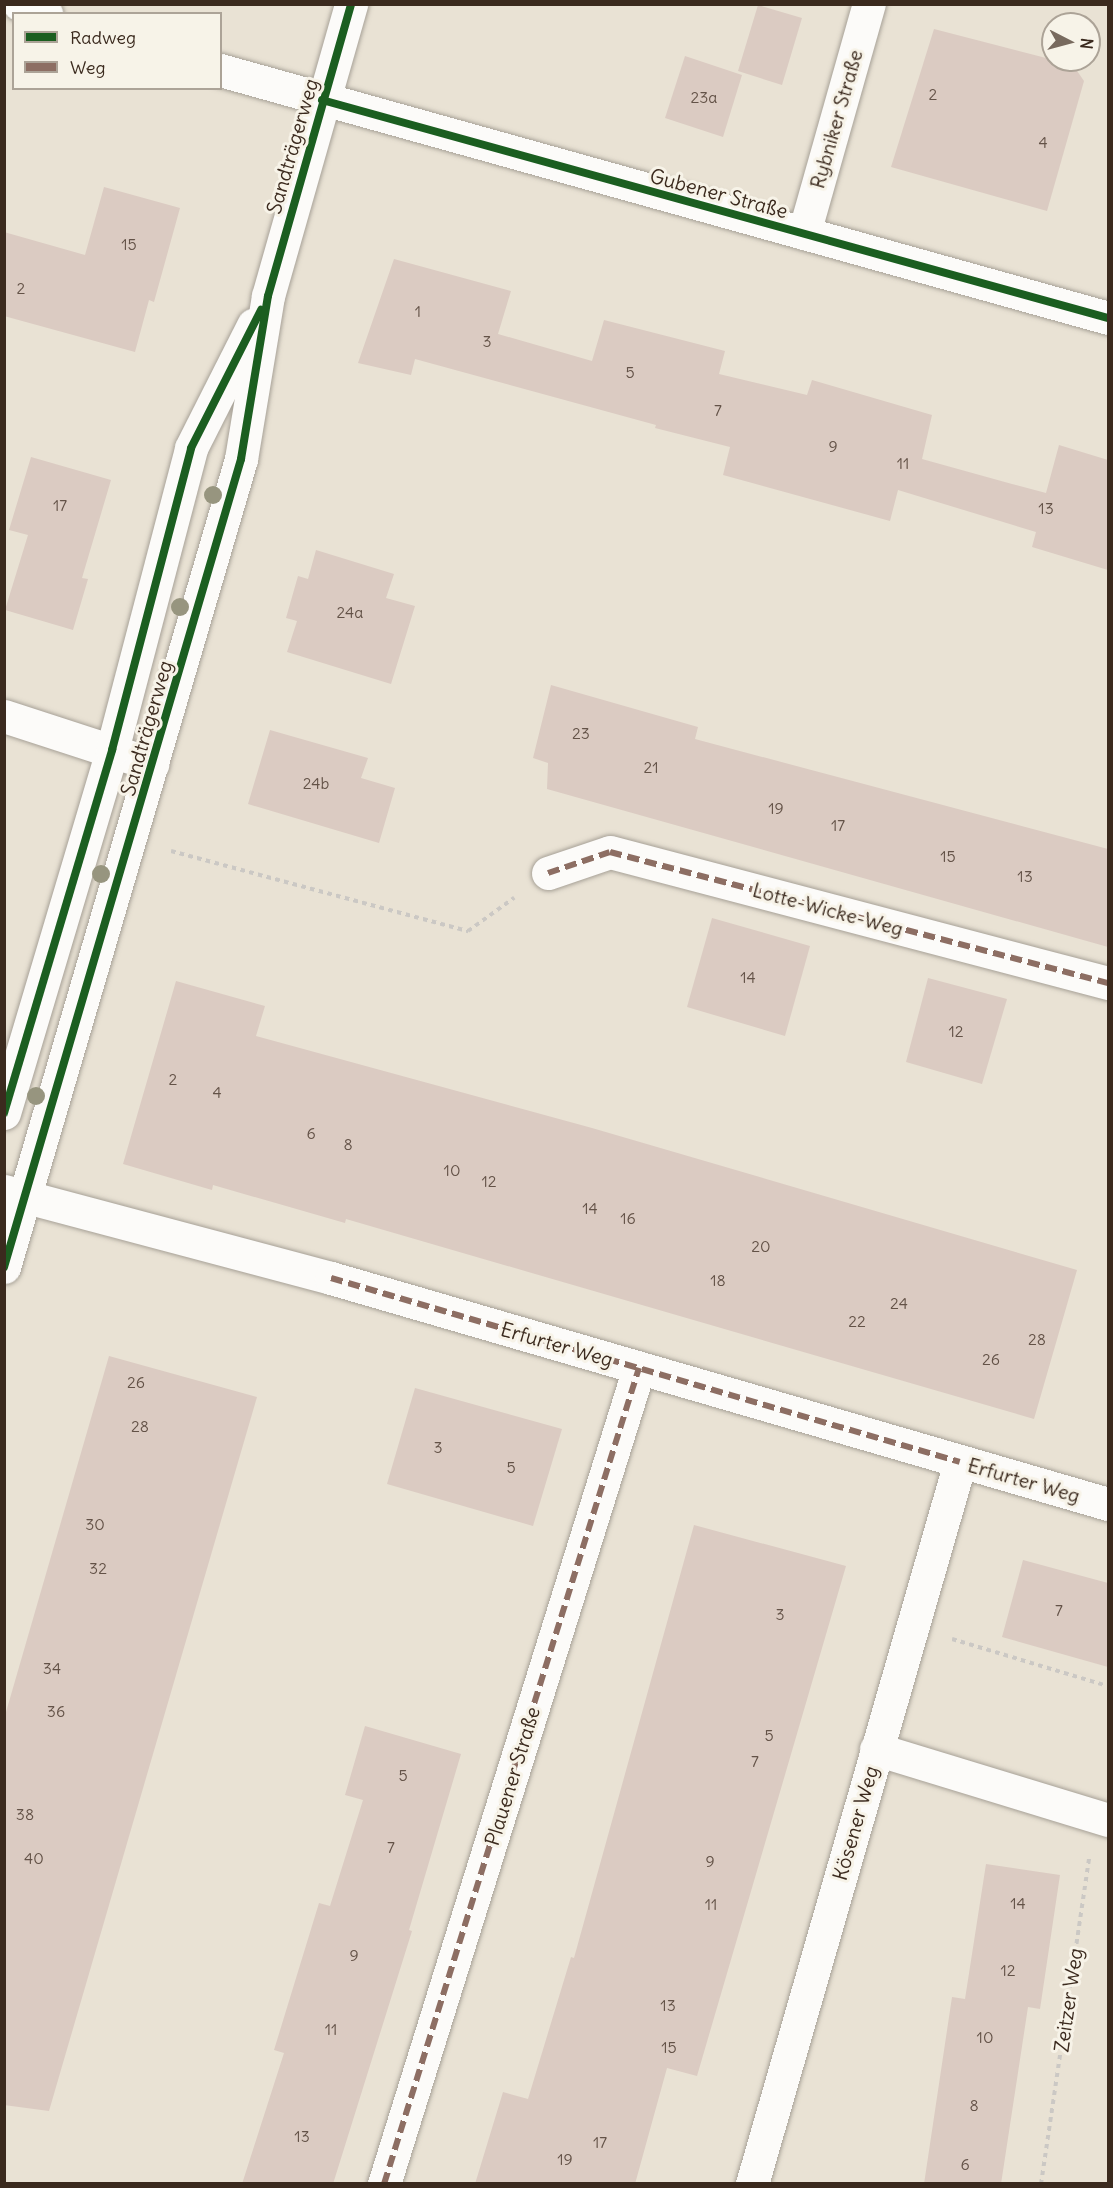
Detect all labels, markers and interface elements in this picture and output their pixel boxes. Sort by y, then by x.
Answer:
legend [12,12,222,90]
north arrow [1041,12,1101,72]
text: Radweg [70,26,136,49]
text: N [1076,37,1097,50]
street label: Rybniker Straße [805,47,867,191]
text: Weg [70,56,105,79]
street label: Sandträgerweg [261,76,323,216]
house number: 2 [929,84,937,104]
house number: 23a [691,87,717,107]
house number: 4 [1038,132,1048,152]
street label: Gubener Straße [647,163,791,223]
house number: 15 [121,234,137,254]
house number: 2 [17,278,25,298]
house number: 1 [415,301,421,321]
house number: 3 [482,331,492,351]
house number: 5 [625,362,635,382]
house number: 7 [714,400,722,420]
house number: 9 [828,436,838,456]
house number: 11 [897,453,909,473]
house number: 17 [53,495,67,515]
house number: 13 [1038,498,1054,518]
house number: 24a [337,602,363,622]
street label: Sandträgerweg [115,658,177,798]
house number: 23 [572,723,590,743]
house number: 21 [643,757,659,777]
house number: 24b [303,773,329,793]
house number: 19 [768,798,784,818]
house number: 17 [831,815,845,835]
house number: 15 [940,846,956,866]
house number: 13 [1017,866,1033,886]
street label: Lotte-Wicke-Weg [750,877,906,941]
house number: 14 [740,967,756,987]
house number: 12 [948,1021,964,1041]
house number: 2 [169,1069,177,1089]
house number: 4 [212,1082,222,1102]
house number: 6 [306,1123,316,1143]
house number: 8 [343,1134,353,1154]
house number: 10 [444,1160,460,1180]
house number: 12 [481,1171,497,1191]
house number: 14 [582,1198,598,1218]
house number: 16 [620,1208,636,1228]
house number: 20 [751,1236,771,1256]
house number: 18 [710,1270,726,1290]
house number: 24 [890,1293,908,1313]
house number: 22 [848,1311,866,1331]
street label: Erfurter Weg [498,1317,616,1371]
house number: 28 [1028,1329,1046,1349]
house number: 26 [982,1349,1000,1369]
house number: 26 [127,1372,145,1392]
house number: 28 [131,1416,149,1436]
house number: 3 [433,1437,443,1457]
street label: Erfurter Weg [965,1453,1083,1507]
house number: 5 [506,1457,516,1477]
house number: 30 [85,1514,105,1534]
house number: 32 [89,1558,107,1578]
house number: 7 [1055,1600,1063,1620]
house number: 3 [775,1604,785,1624]
house number: 34 [43,1658,61,1678]
house number: 36 [47,1701,65,1721]
street label: Plauener Straße [479,1704,545,1848]
house number: 5 [764,1725,774,1745]
house number: 7 [751,1751,759,1771]
street label: Kösener Weg [827,1763,883,1883]
house number: 5 [398,1765,408,1785]
house number: 38 [16,1804,34,1824]
house number: 7 [387,1837,395,1857]
house number: 40 [24,1848,44,1868]
house number: 9 [705,1851,715,1871]
house number: 14 [1010,1893,1026,1913]
house number: 11 [705,1894,717,1914]
house number: 9 [349,1945,359,1965]
street label: Zeitzer Weg [1049,1946,1087,2054]
house number: 12 [1000,1960,1016,1980]
house number: 13 [660,1995,676,2015]
house number: 11 [325,2019,337,2039]
house number: 10 [977,2027,993,2047]
house number: 15 [661,2037,677,2057]
house number: 8 [969,2095,979,2115]
house number: 13 [294,2126,310,2146]
house number: 17 [593,2132,607,2152]
house number: 19 [557,2149,573,2169]
house number: 6 [960,2154,970,2174]

